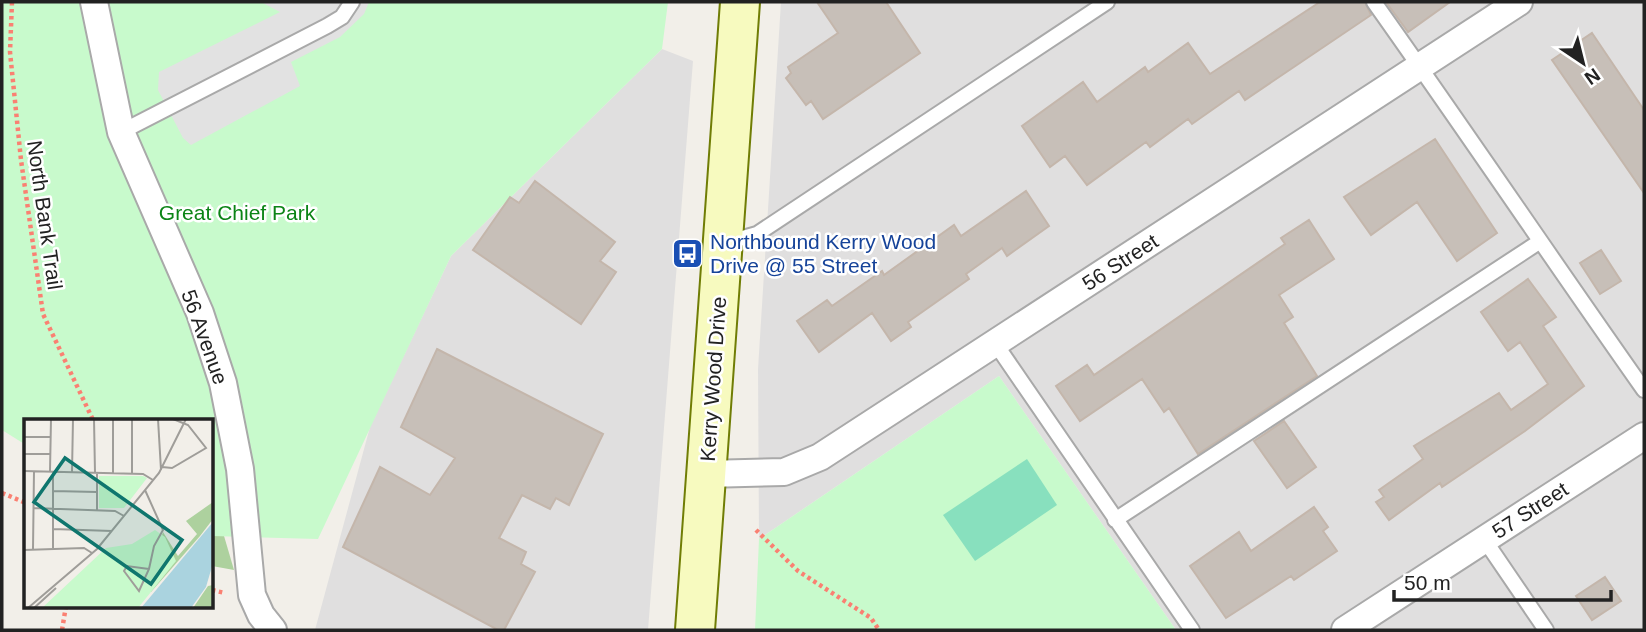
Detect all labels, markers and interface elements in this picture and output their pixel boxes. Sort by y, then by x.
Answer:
north arrow [1548,28,1618,98]
text: N [1581,64,1604,89]
street label: North Bank Trail [23,139,67,291]
park label: Great Chief Park [159,201,316,224]
street label: 56 Street [1078,229,1162,295]
place label: Northbound Kerry Wood Drive @ 55 Street [710,230,936,277]
bus stop icon: Northbound Kerry Wood Drive @ 55 Street [670,236,704,270]
street label: 56 Avenue [177,287,233,387]
street label: Kerry Wood Drive [696,296,730,462]
inset map [24,419,214,608]
street label: 57 Street [1488,477,1572,543]
scale bar [1394,558,1611,602]
text: 50 m [1404,571,1451,594]

